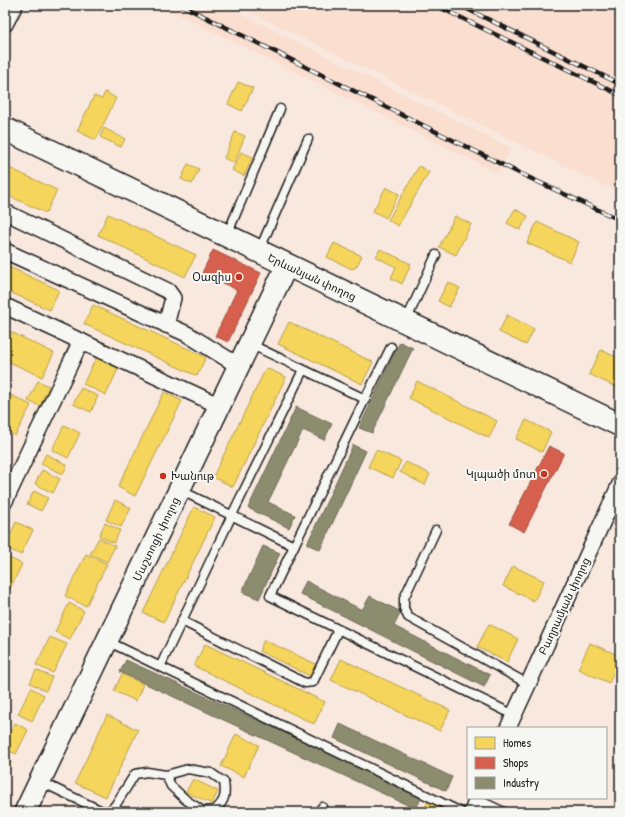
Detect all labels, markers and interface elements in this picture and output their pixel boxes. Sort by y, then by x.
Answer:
street label: Երևանյան փողոց [265,250,359,304]
place label: Օազիս [192,270,231,284]
marker: Օազիս [234,272,244,282]
place label: Կլպածի մոտ [466,467,536,481]
place label: Խանութ [171,469,215,483]
marker: Կլպածի մոտ [539,469,549,479]
marker: Խանութ [158,471,168,481]
street label: Մաշտոցի փողոց [130,495,182,583]
street label: Բաղրամյան փողոց [535,555,593,657]
legend [467,727,607,799]
text: Homes [503,734,531,751]
text: Shops [503,754,529,771]
text: Industry [503,774,539,791]

